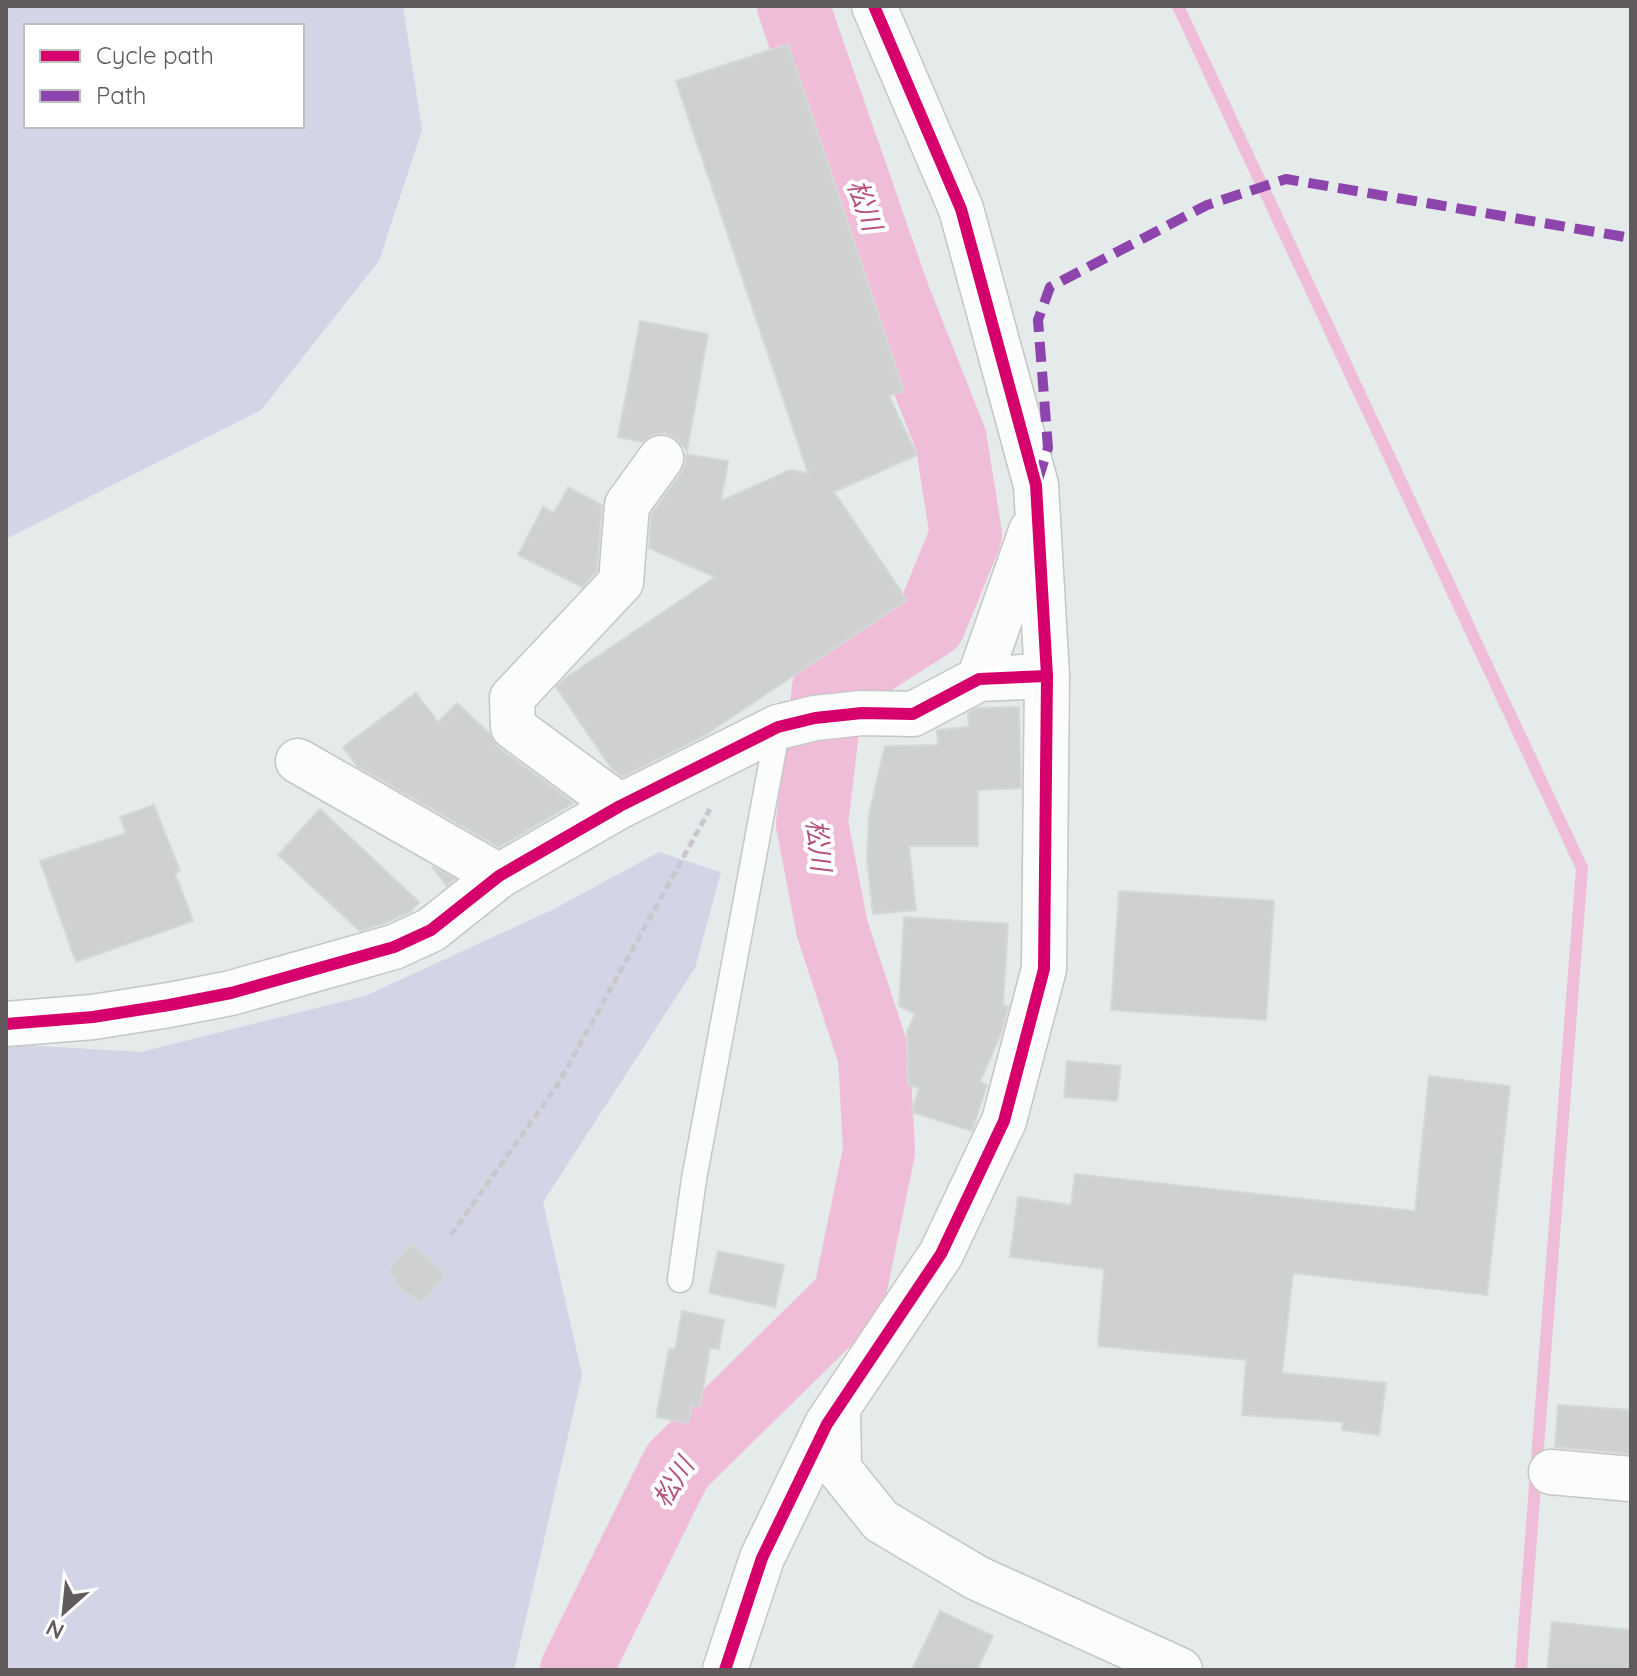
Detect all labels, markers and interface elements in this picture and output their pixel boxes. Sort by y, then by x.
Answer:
legend [24,24,304,128]
text: Cycle path [96,40,214,70]
text: Path [96,80,147,110]
water label: 松川 [841,175,890,238]
water label: 松川 [799,817,839,876]
water label: 松川 [645,1449,702,1513]
north arrow [24,1572,104,1652]
text: N [41,1614,68,1646]

